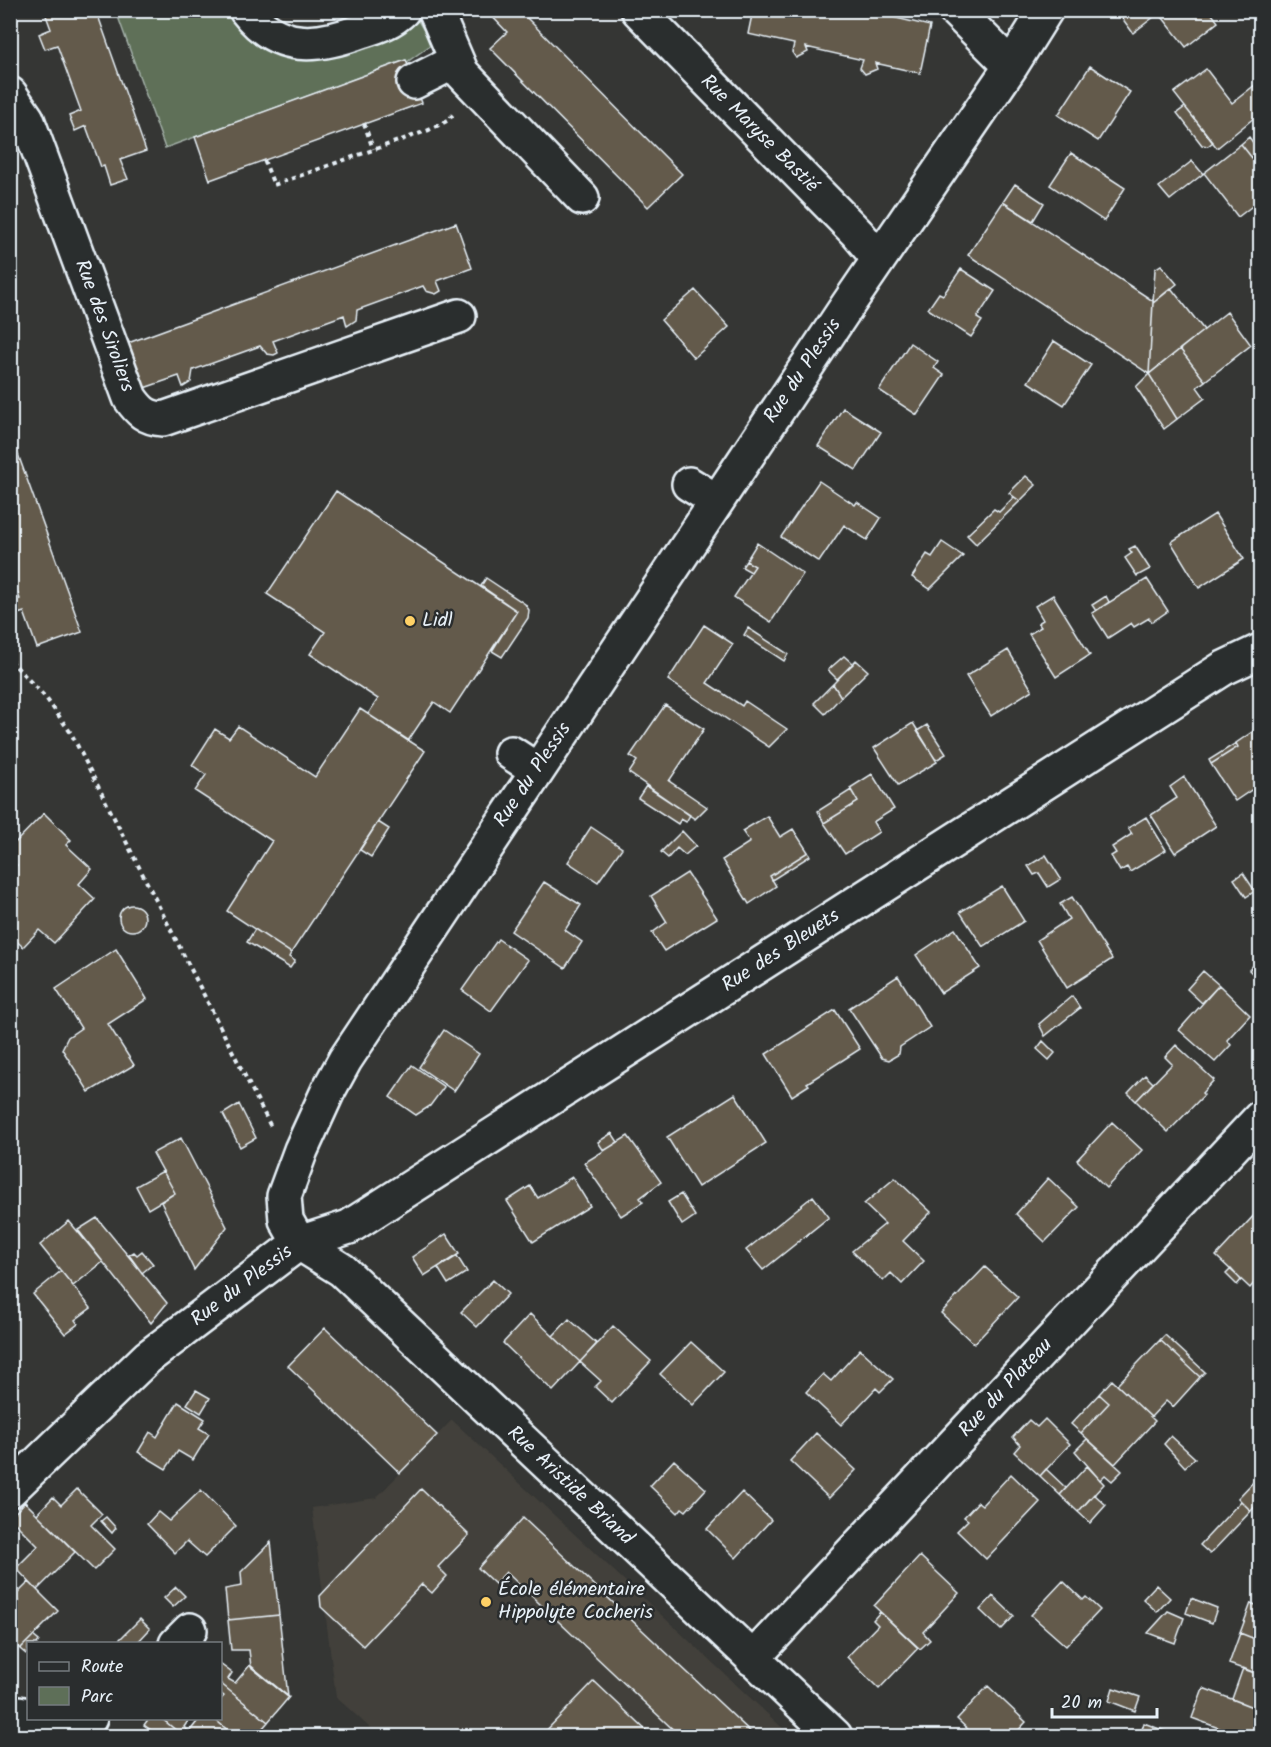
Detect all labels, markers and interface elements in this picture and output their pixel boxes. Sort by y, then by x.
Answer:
street label: Rue Maryse Bastié [692,67,827,202]
street label: Rue des Siroliers [65,255,143,397]
street label: Rue du Plessis [756,311,850,430]
place label: Lidl [422,605,453,637]
marker: Lidl [403,614,417,628]
street label: Rue du Plessis [486,715,580,834]
street label: Rue des Bleuets [716,900,847,1001]
street label: Rue du Plessis [184,1237,300,1335]
street label: Rue du Plateau [951,1330,1061,1445]
street label: Rue Aristide Briand [499,1418,642,1554]
place label: École élémentaire Hippolyte Cocheris [498,1574,653,1629]
marker: École élémentaire Hippolyte Cocheris [479,1595,493,1609]
legend [27,1642,222,1720]
text: Route [81,1653,123,1682]
scale bar [1052,1681,1157,1719]
text: Parc [81,1683,113,1712]
text: 20 m [1061,1689,1102,1718]

